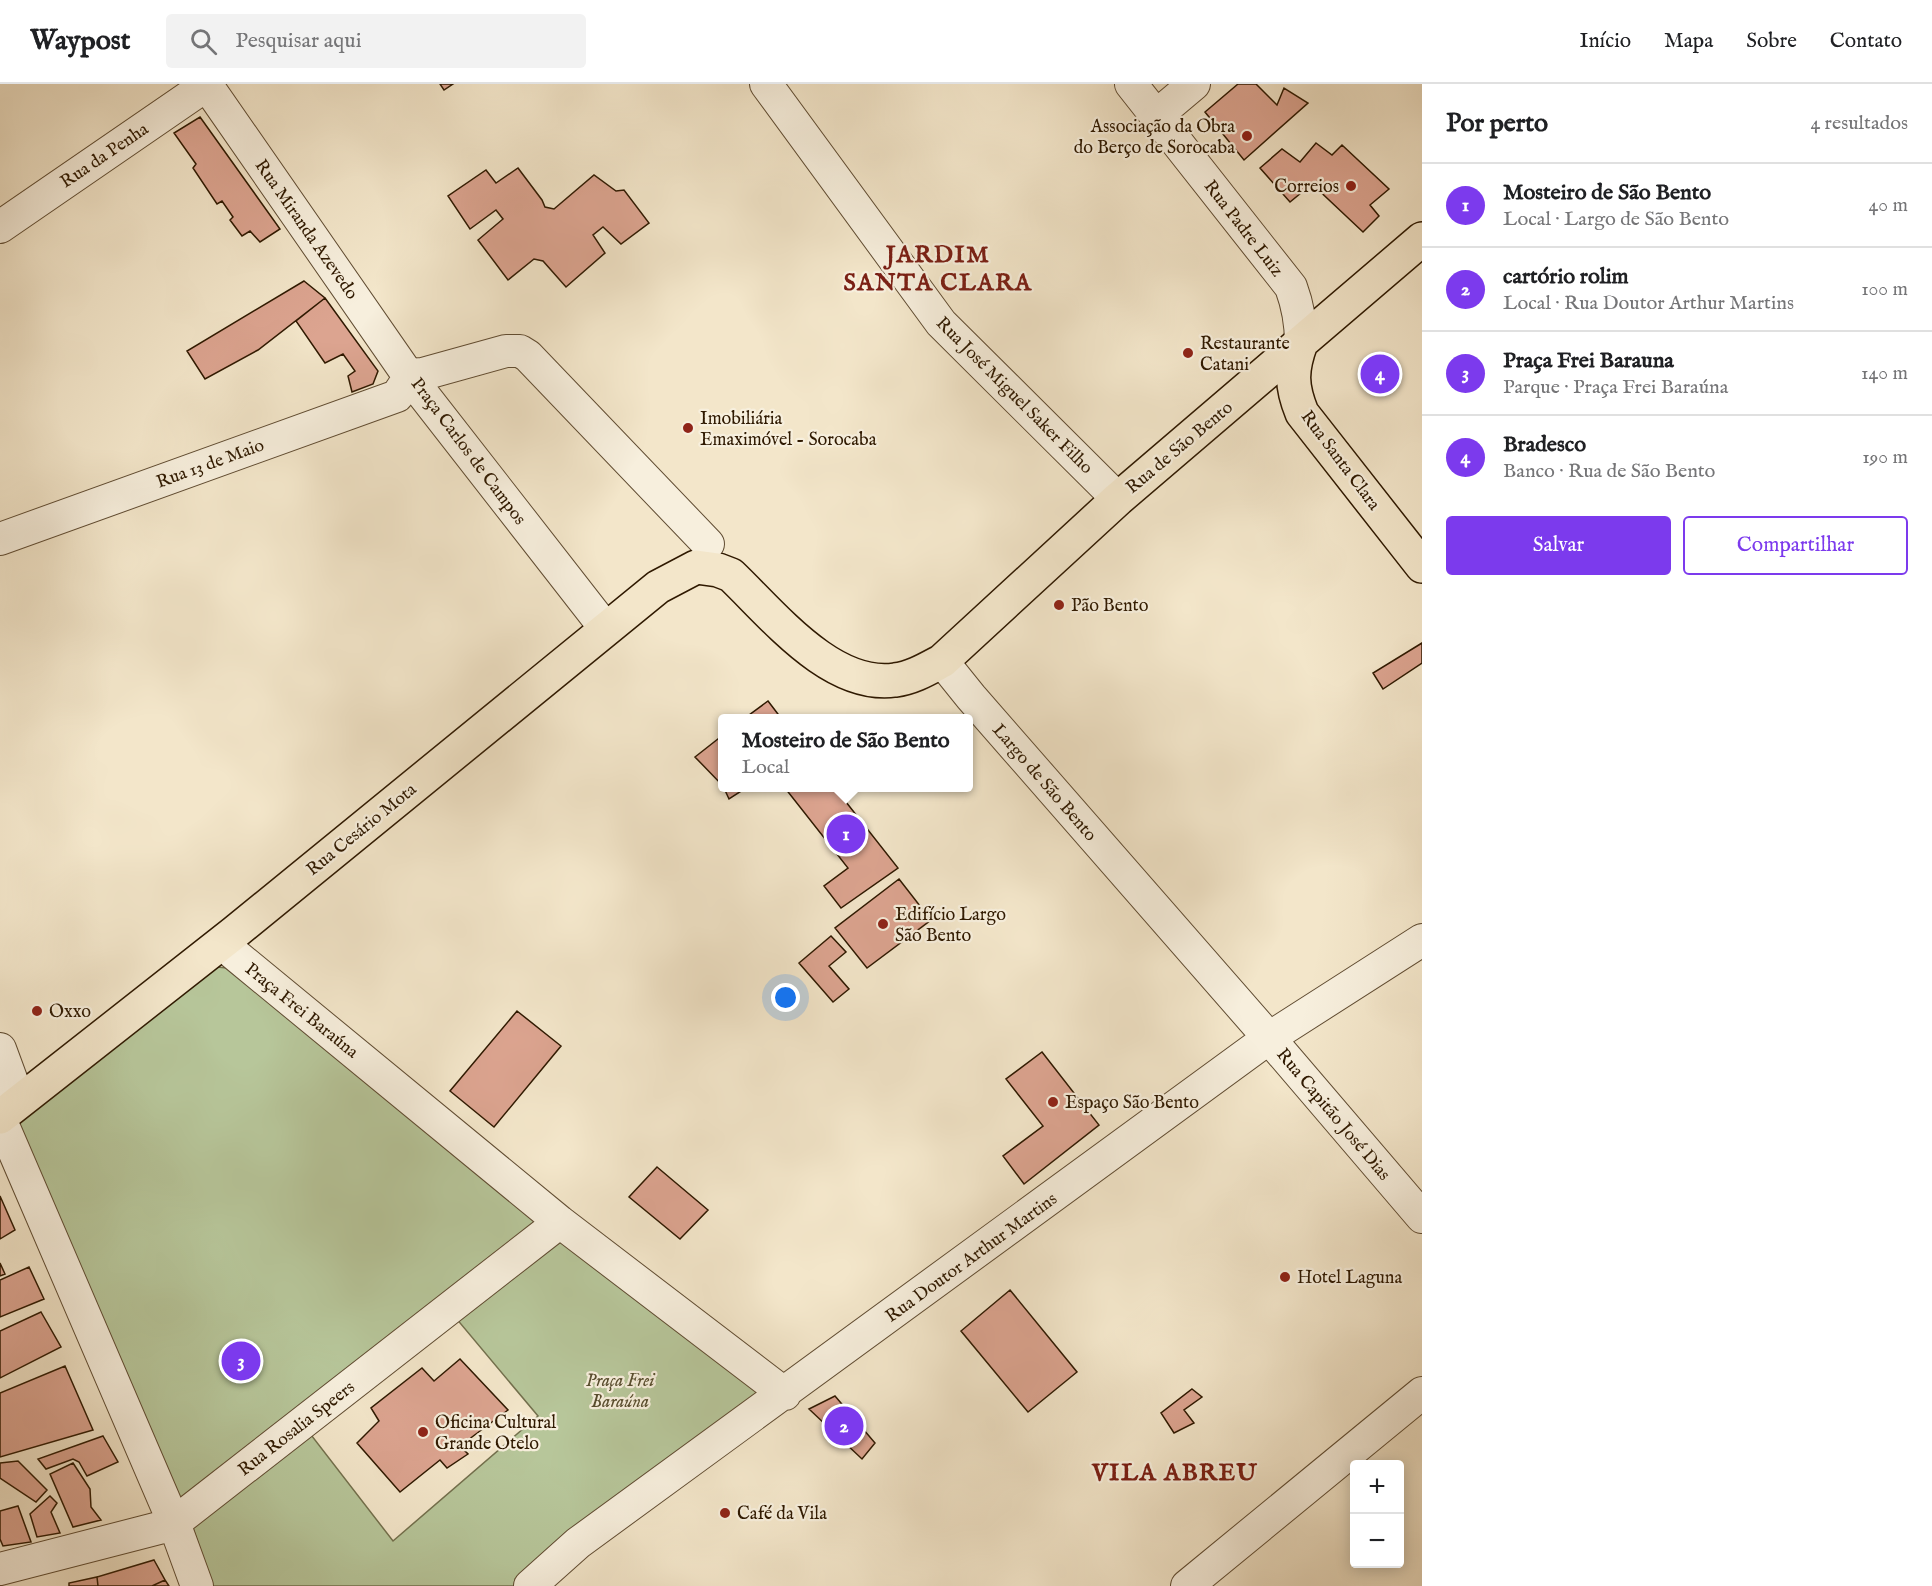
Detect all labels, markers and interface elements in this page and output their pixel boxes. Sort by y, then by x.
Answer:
search box [166,14,586,68]
text: Waypost [30,24,130,59]
icon: search [187,25,220,58]
text: Pesquisar aqui [235,27,362,55]
text: Início [1579,28,1631,55]
text: Mapa [1664,28,1713,55]
text: Sobre [1746,28,1797,55]
text: Contato [1830,28,1902,55]
text: Por perto [1446,107,1548,140]
text: 4 resultados [1810,111,1908,136]
place label: Associação da Obra do Berço de Sorocaba [1074,116,1235,160]
street label: Rua da Penha [56,118,153,194]
marker: Associação da Obra do Berço de Sorocaba [1240,129,1254,143]
street label: Rua Miranda Azevedo [249,155,363,305]
street label: Rua Padre Luiz [1198,176,1288,282]
place label: Correios [1274,176,1339,199]
marker: Correios [1344,179,1358,193]
text: Mosteiro de São Bento [1503,179,1711,207]
text: 1 [1462,193,1469,218]
text: 40 m [1869,193,1908,218]
text: Local · Largo de São Bento [1503,207,1729,232]
district label: JARDIM SANTA CLARA [844,240,1033,299]
text: cartório rolim [1503,263,1629,291]
text: 2 [1461,277,1470,302]
text: 100 m [1861,277,1908,302]
text: Local · Rua Doutor Arthur Martins [1503,291,1794,316]
street label: Rua José Miguel Saker Filho [930,312,1098,480]
place label: Restaurante Catani [1200,333,1290,377]
marker: Restaurante Catani [1181,346,1195,360]
text: Praça Frei Barauna [1503,347,1674,375]
pin: 4 [1360,352,1400,396]
text: 3 [1462,361,1469,386]
text: 140 m [1861,361,1908,386]
street label: Praça Carlos de Campos [405,374,531,530]
text: Parque · Praça Frei Baraúna [1503,375,1728,400]
street label: Rua de São Bento [1122,397,1238,500]
street label: Rua Santa Clara [1295,406,1385,516]
place label: Imobiliária Emaximóvel - Sorocaba [700,408,877,452]
marker: Imobiliária Emaximóvel - Sorocaba [681,421,695,435]
text: Bradesco [1503,431,1586,459]
street label: Rua 13 de Maio [154,434,268,495]
text: 4 [1461,445,1470,470]
text: 190 m [1862,445,1908,470]
text: Banco · Rua de São Bento [1503,459,1715,484]
button: Salvar [1446,516,1671,575]
button: Compartilhar [1683,516,1908,575]
place label: Pão Bento [1071,595,1149,618]
marker: Pão Bento [1052,598,1066,612]
popup [718,714,973,792]
street label: Largo de São Bento [986,719,1101,847]
text: Mosteiro de São Bento [741,727,950,755]
text: Local [741,755,789,780]
street label: Rua Cesário Mota [302,779,422,882]
pin: 1 [826,812,866,856]
place label: Edifício Largo São Bento [895,904,1006,948]
marker: Edifício Largo São Bento [876,917,890,931]
street label: Praça Frei Baraúna [239,958,363,1064]
your location [771,983,800,1012]
place label: Oxxo [49,1001,91,1024]
marker: Oxxo [30,1004,44,1018]
street label: Rua Capitão José Dias [1271,1044,1395,1186]
place label: Espaço São Bento [1065,1092,1199,1115]
marker: Espaço São Bento [1046,1095,1060,1109]
street label: Rua Doutor Arthur Martins [881,1188,1062,1328]
place label: Hotel Laguna [1297,1267,1402,1290]
marker: Hotel Laguna [1278,1270,1292,1284]
pin: 3 [222,1338,260,1384]
park label: Praça Frei Baraúna [586,1370,656,1414]
street label: Rua Rosalia Speers [234,1376,360,1482]
pin: 2 [824,1404,864,1448]
place label: Oficina Cultural Grande Otelo [435,1412,556,1456]
marker: Oficina Cultural Grande Otelo [416,1425,430,1439]
district label: VILA ABREU [1091,1458,1258,1489]
map controls [1350,1460,1404,1568]
button: + [1350,1460,1404,1514]
place label: Café da Vila [737,1503,827,1526]
marker: Café da Vila [718,1506,732,1520]
button: − [1350,1514,1404,1568]

